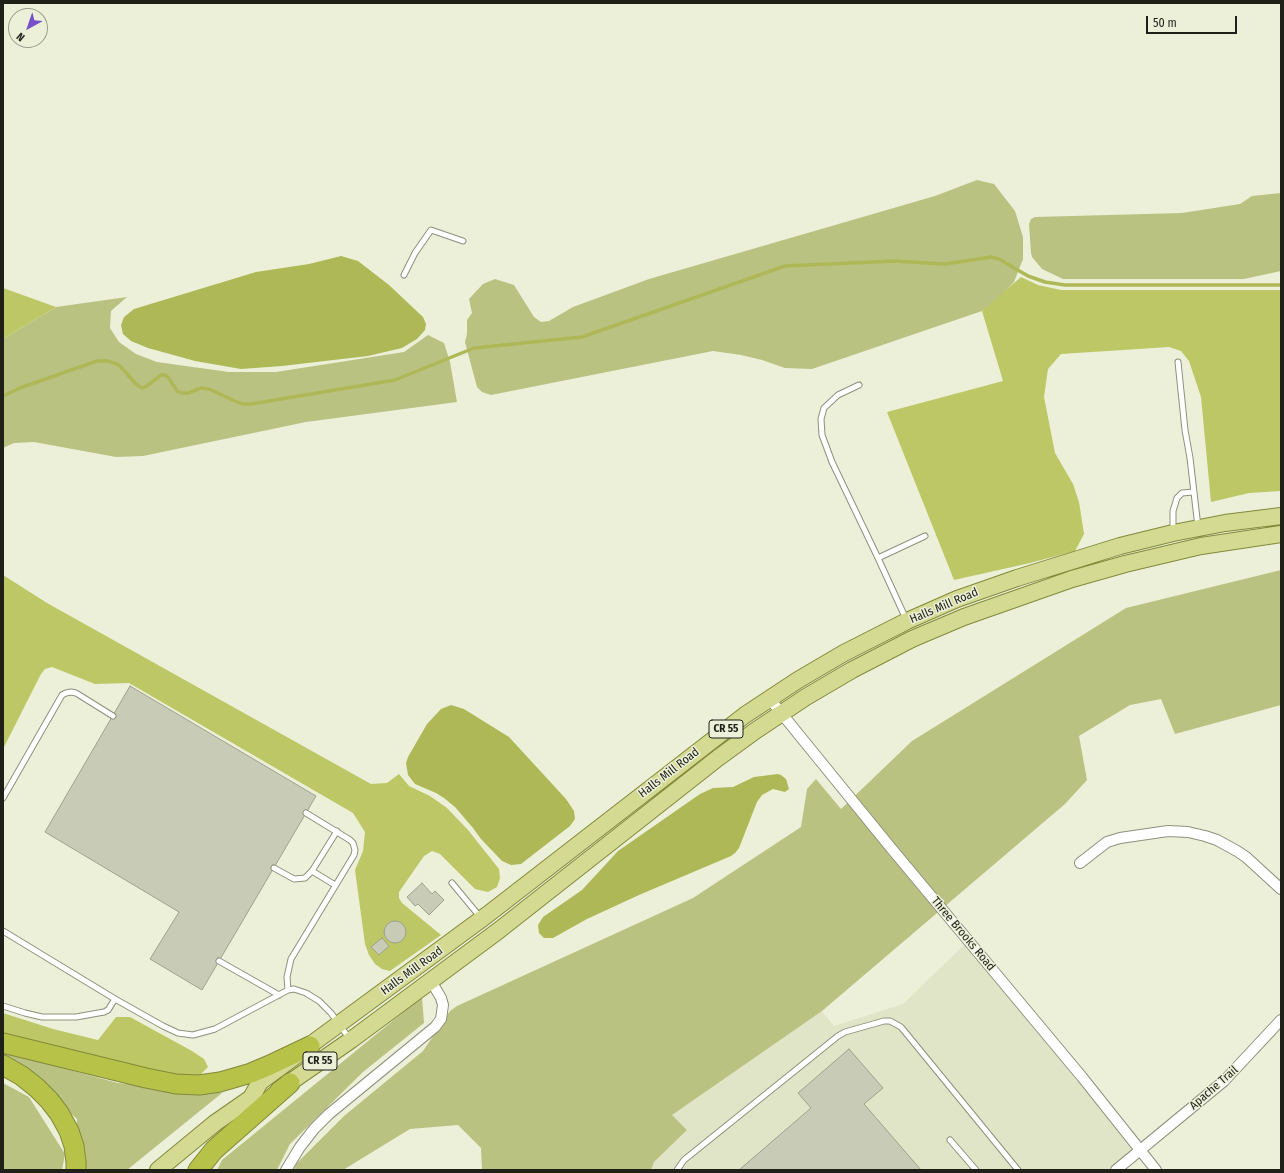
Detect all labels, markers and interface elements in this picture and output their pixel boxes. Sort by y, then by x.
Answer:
north arrow [8,8,48,48]
scale bar [1148,8,1239,34]
text: 50 m [1153,16,1177,30]
text: N [14,30,27,44]
street label: Halls Mill Road [908,585,980,627]
road number: CR 55 [709,720,743,738]
street label: Halls Mill Road [636,745,702,801]
street label: Three Brooks Road [928,894,998,974]
street label: Halls Mill Road [378,944,446,998]
road number: CR 55 [303,1052,337,1070]
street label: Apache Trail [1187,1063,1241,1113]

